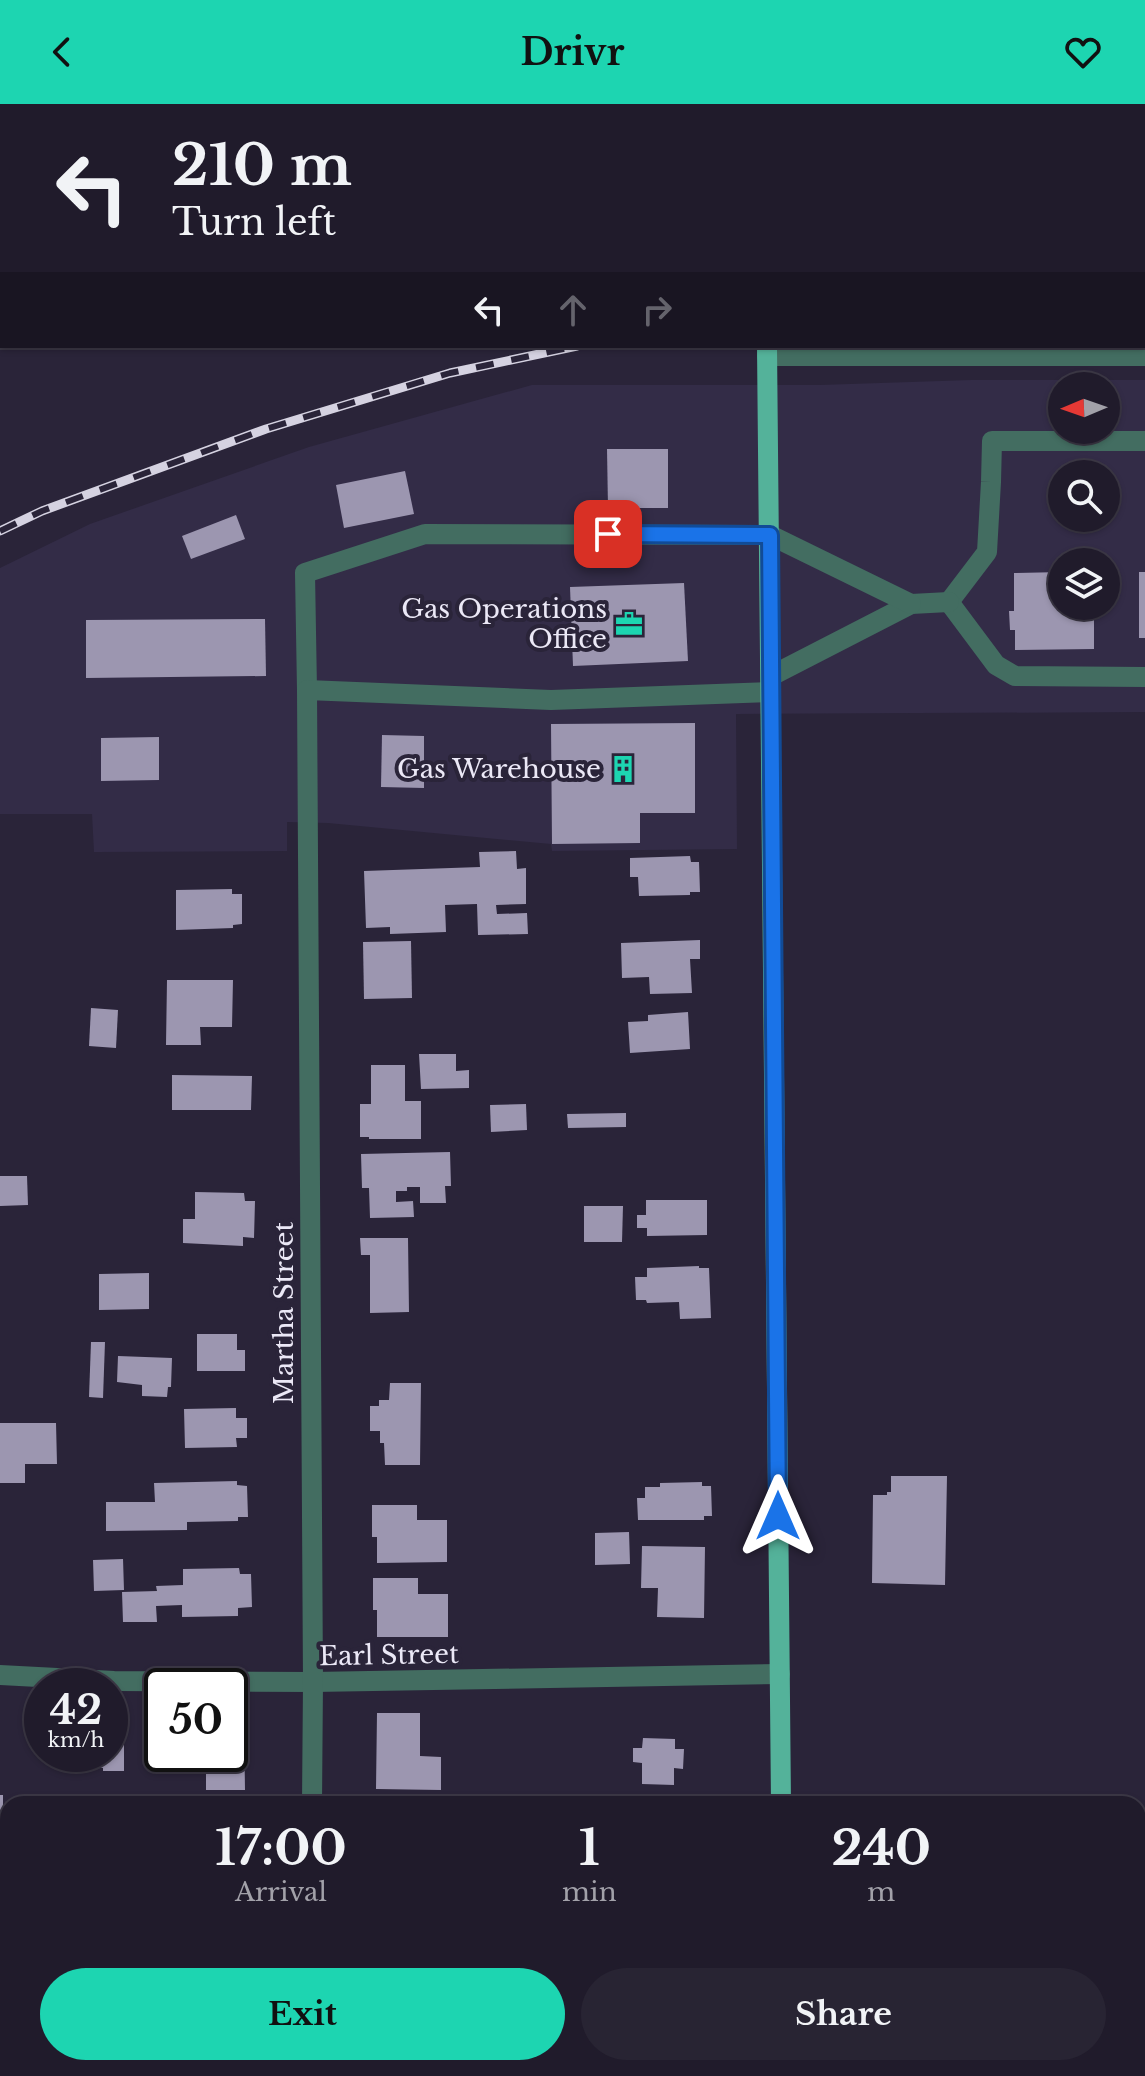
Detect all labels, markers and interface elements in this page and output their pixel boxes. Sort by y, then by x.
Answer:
icon: back [40,30,84,74]
text: Drivr [520,30,625,75]
icon: heart [1061,30,1105,74]
text: 210 m [172,131,352,200]
icon: left [40,136,144,240]
text: Turn left [172,200,336,245]
icon: left [467,288,511,332]
icon: ahead [551,288,595,332]
icon: right [635,288,679,332]
north arrow [1048,372,1120,444]
map controls [1048,372,1120,620]
button: search [1048,460,1120,532]
pin [574,500,642,568]
icon: arrive [586,512,630,556]
button: layers [1048,548,1120,620]
place label: Gas Operations Office [401,593,607,655]
office icon: Gas Operations Office [614,609,644,639]
place label: Gas Warehouse [397,753,601,785]
building icon: Gas Warehouse [608,754,638,784]
street label: Martha Street [268,1222,300,1404]
position arrow [736,1474,820,1558]
street label: Earl Street [319,1638,459,1672]
speed limit sign: 50 [144,1668,248,1772]
text: 42 [50,1685,102,1735]
text: km/h [48,1728,104,1752]
text: 17:00 [215,1818,347,1878]
text: 1 [579,1818,600,1878]
text: 240 [832,1818,931,1878]
text: Arrival [235,1876,327,1908]
text: min [562,1876,617,1908]
text: m [867,1876,895,1908]
button: Exit [40,1968,565,2060]
button: Share [581,1968,1106,2060]

